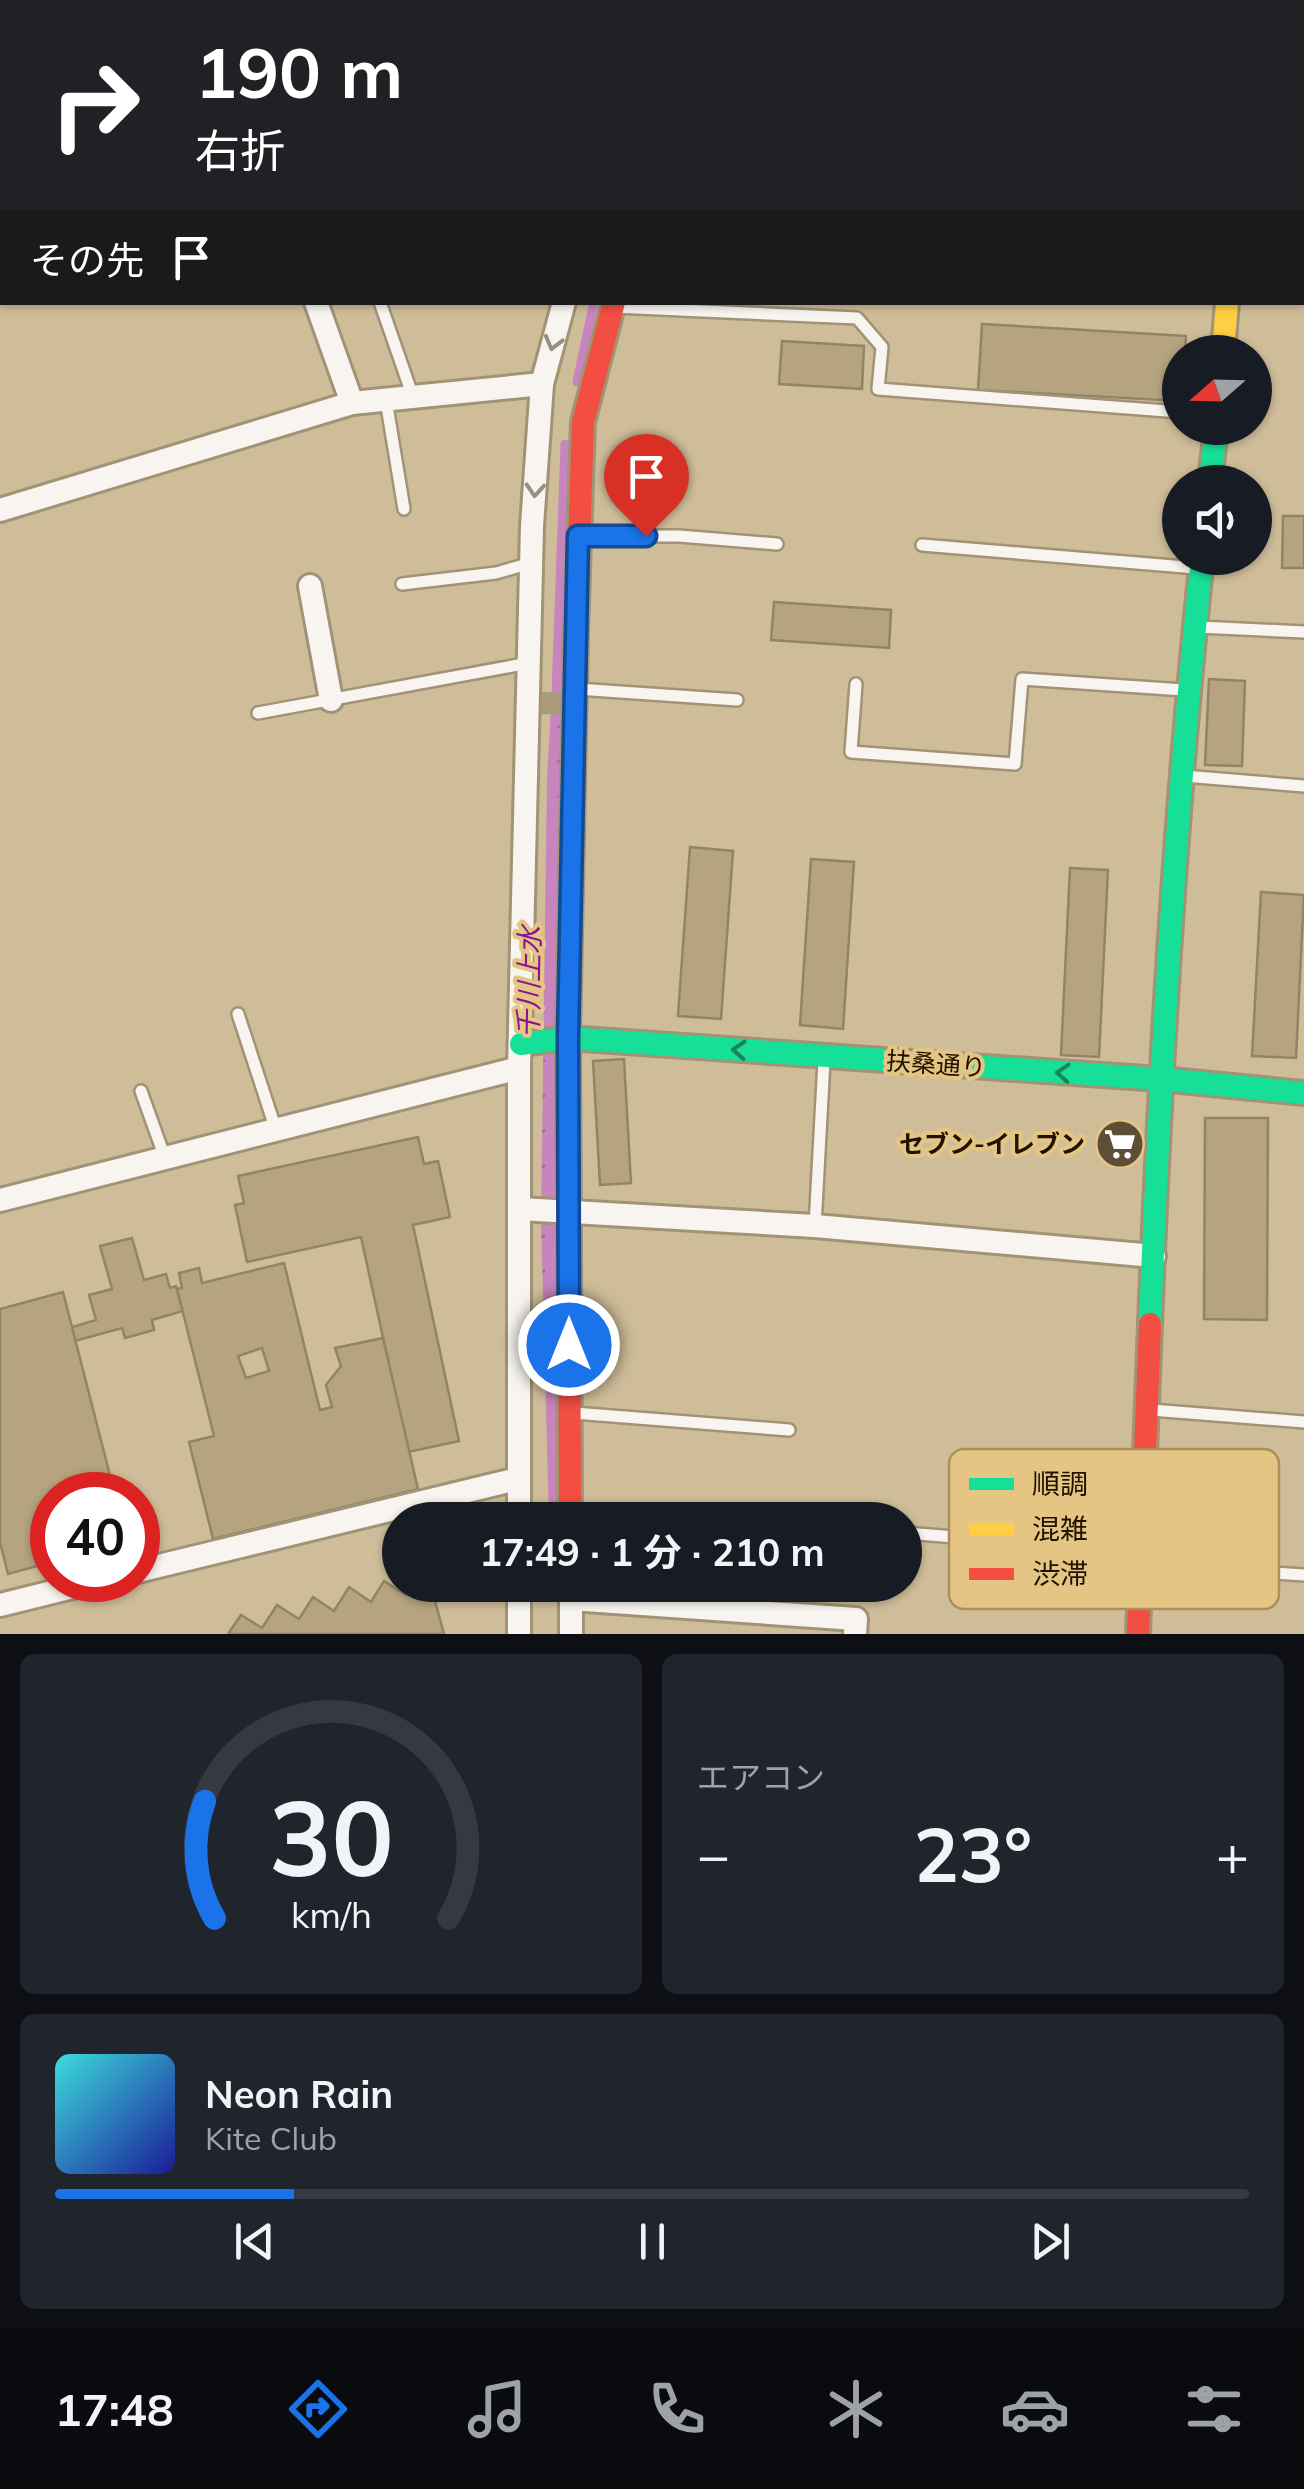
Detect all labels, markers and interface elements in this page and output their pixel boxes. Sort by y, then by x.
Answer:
text: 190 m [195,28,403,116]
icon: right [30,40,160,170]
text: 右折 [195,122,285,178]
icon: arrive [164,230,219,285]
text: その先 [30,236,144,284]
one-way arrow [544,334,565,351]
north arrow [1162,335,1272,445]
map controls [1162,335,1272,575]
pin [604,434,689,537]
icon: arrive [619,449,674,504]
button: sound [1162,465,1272,575]
one-way arrow [525,482,546,498]
water label: 千川上水 [510,923,547,1038]
one-way arrow [730,1040,746,1061]
street label: 扶桑通り [885,1045,987,1082]
one-way arrow [1054,1063,1070,1084]
supermarket icon: セブン-イレブン [1094,1118,1146,1170]
place label: セブン-イレブン [899,1128,1085,1159]
position arrow [517,1293,621,1397]
legend [949,1449,1279,1609]
text: 順調 [1032,1466,1088,1501]
speed limit sign: 40 [30,1472,160,1602]
text: 混雑 [1032,1511,1088,1546]
text: 17:49 · 1 分 · 210 m [479,1528,825,1576]
text: 渋滞 [1032,1556,1088,1591]
text: エアコン [697,1757,825,1797]
text: 30 [269,1771,393,1902]
text: 23° [914,1807,1032,1901]
text: − [697,1820,730,1889]
text: + [1216,1820,1249,1889]
text: km/h [291,1892,371,1937]
text: Neon Rain [205,2070,393,2118]
text: Kite Club [205,2118,337,2158]
icon: previous [227,2214,282,2269]
icon: pause [625,2214,680,2269]
icon: next [1023,2214,1078,2269]
icon: directions [283,2374,353,2444]
icon: music [462,2374,532,2444]
icon: phone [642,2374,712,2444]
icon: climate [821,2374,891,2444]
icon: car [1000,2374,1070,2444]
icon: filters [1179,2374,1249,2444]
text: 17:48 [55,2381,174,2437]

